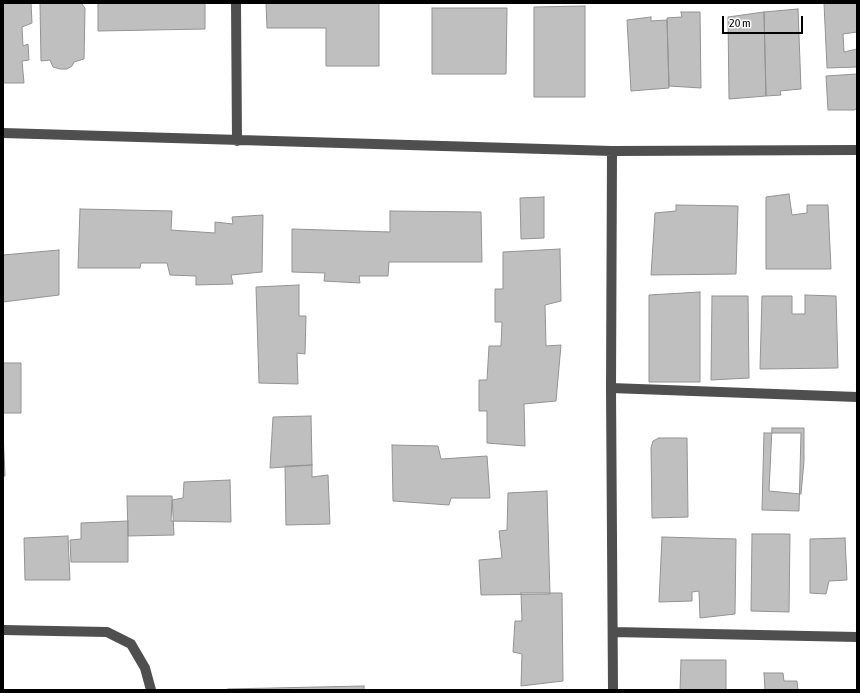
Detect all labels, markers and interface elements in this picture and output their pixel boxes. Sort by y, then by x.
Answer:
scale bar [724,8,805,34]
text: 20 m [729,16,751,30]

